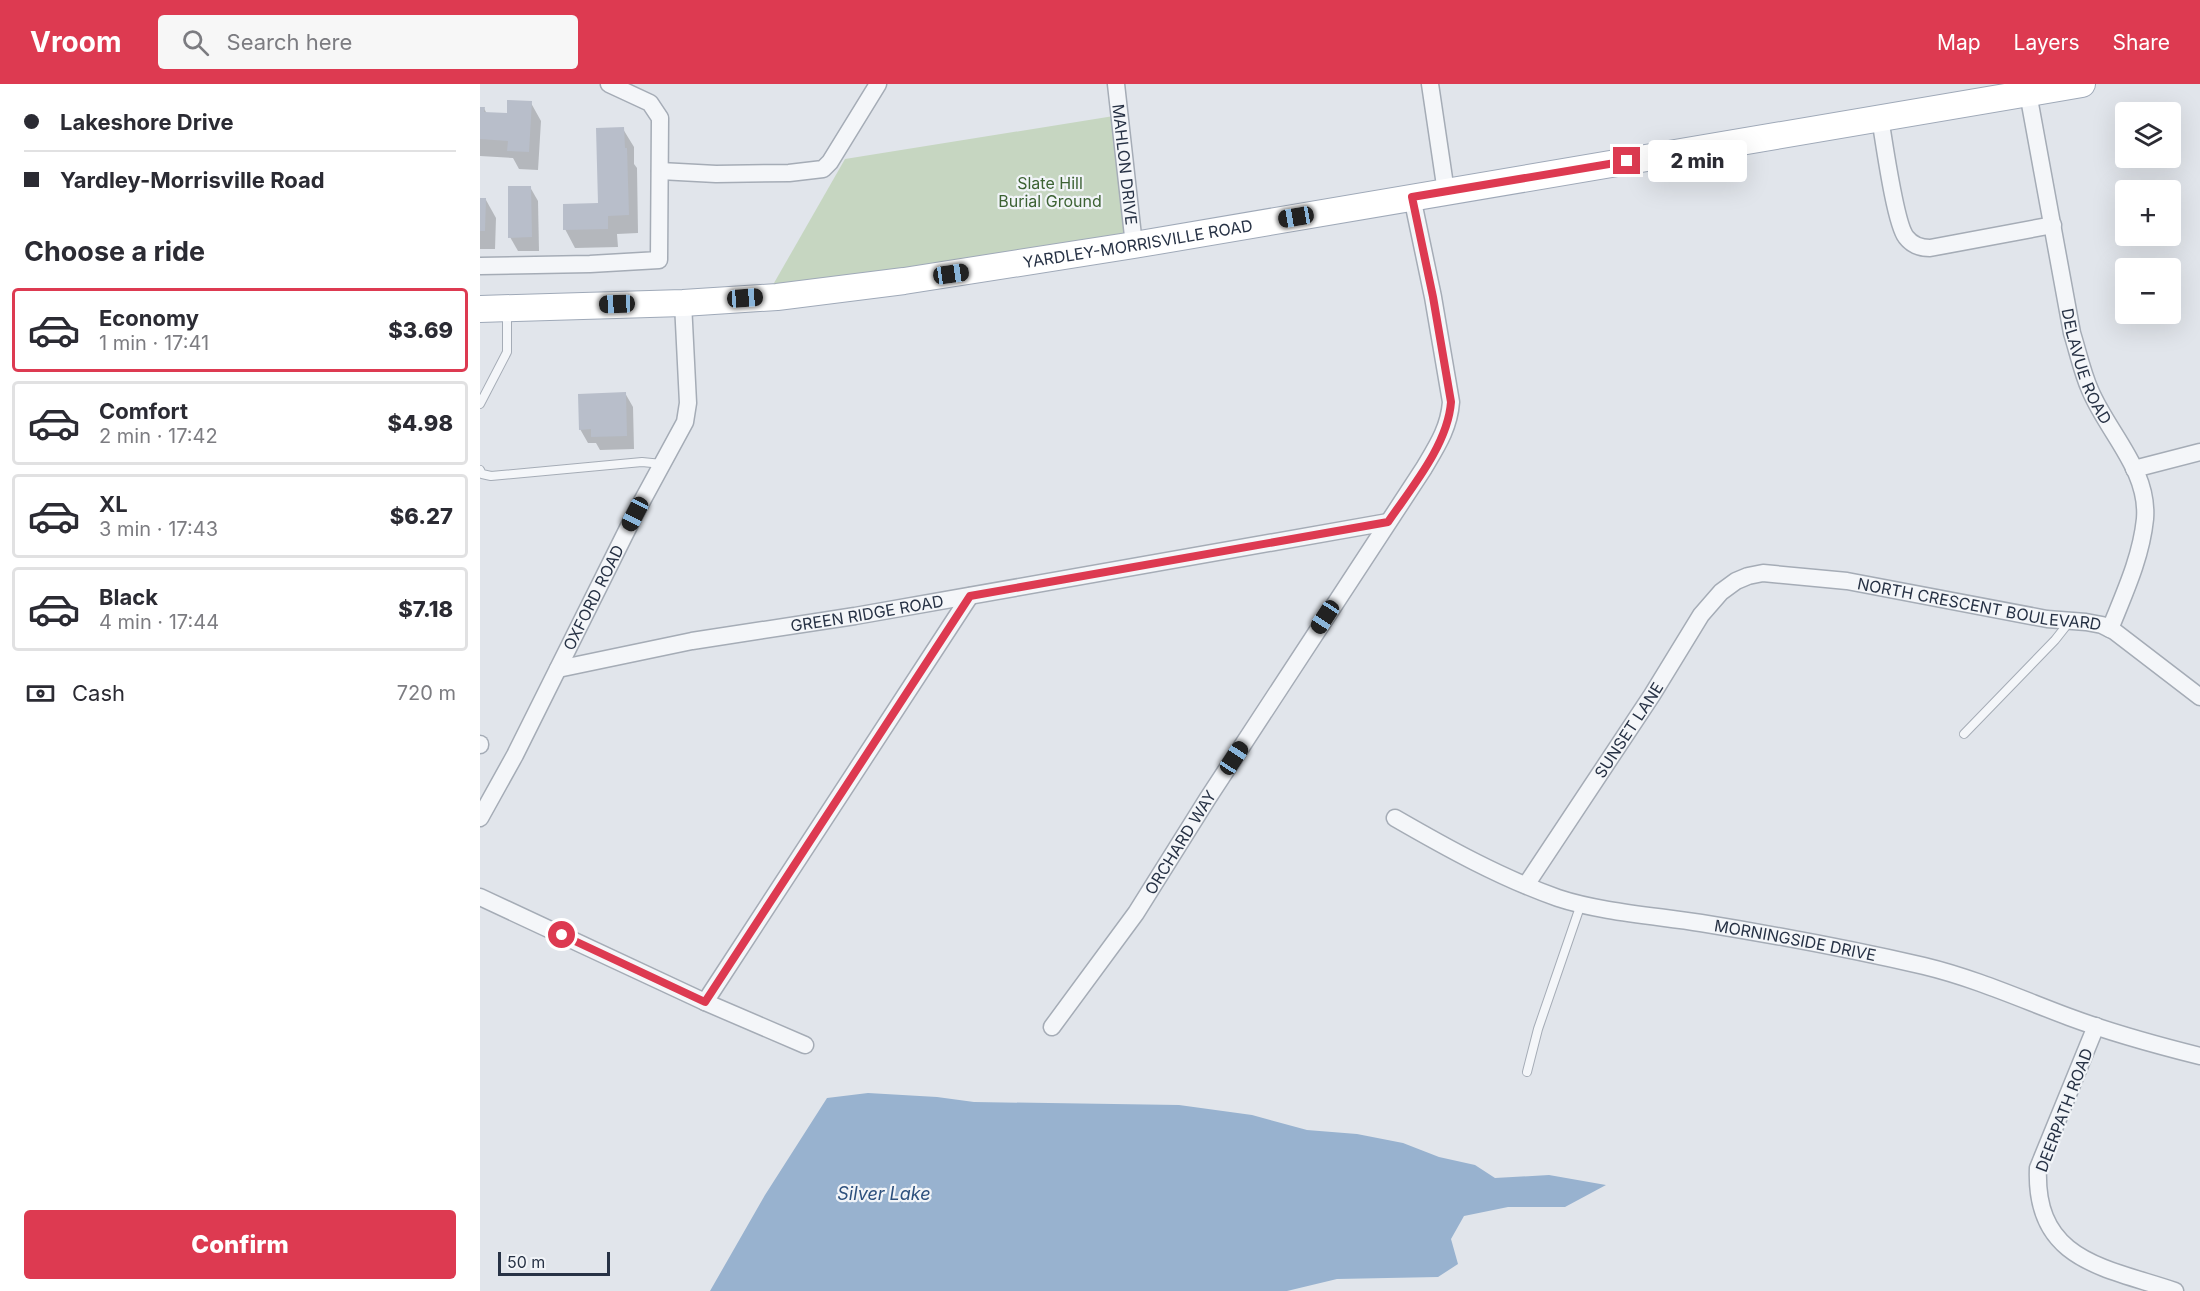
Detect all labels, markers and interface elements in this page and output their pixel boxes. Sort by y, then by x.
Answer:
search box [158,15,578,69]
text: Vroom [30,25,122,59]
icon: search [179,26,212,59]
text: Search here [227,29,352,55]
text: Map [1937,30,1981,55]
text: Layers [2014,30,2080,55]
text: Share [2113,30,2170,55]
map controls [2115,102,2181,324]
button: layers [2115,102,2181,168]
street label: MAHLON DRIVE [1108,103,1142,226]
text: Lakeshore Drive [60,109,234,135]
callout: 2 min [1648,140,1747,182]
route end [1613,147,1640,174]
text: 2 min [1670,149,1725,173]
text: Yardley-Morrisville Road [60,167,325,193]
park label: Slate Hill Burial Ground [998,173,1102,211]
button: + [2115,180,2181,246]
car [1277,205,1315,229]
street label: YARDLEY-MORRISVILLE ROAD [1022,215,1254,272]
text: Choose a ride [24,235,205,268]
button: − [2115,258,2181,324]
car [932,263,970,285]
car [726,288,764,308]
car [599,294,635,314]
icon: car [27,303,81,357]
text: Economy [99,305,199,331]
street label: DELAVUE ROAD [2058,307,2116,428]
text: $3.69 [388,317,453,343]
text: 1 min · 17:41 [99,331,209,355]
icon: car [27,396,81,450]
text: Comfort [99,398,188,424]
text: $4.98 [387,410,453,436]
text: 2 min · 17:42 [99,424,218,448]
icon: car [27,489,81,543]
text: XL [99,491,128,517]
car [619,494,651,534]
text: $6.27 [390,503,453,529]
text: 3 min · 17:43 [99,517,218,541]
street label: OXFORD ROAD [559,541,628,654]
street label: NORTH CRESCENT BOULEVARD [1856,573,2103,635]
icon: car [27,582,81,636]
text: Black [99,584,158,610]
street label: GREEN RIDGE ROAD [789,591,945,636]
text: $7.18 [398,596,453,622]
car [1308,597,1342,637]
text: 4 min · 17:44 [99,610,219,634]
icon: cash [24,677,57,710]
street label: SUNSET LANE [1590,678,1668,782]
text: Cash [72,680,125,706]
text: 720 m [397,681,456,705]
car [1217,738,1251,778]
street label: ORCHARD WAY [1140,786,1220,898]
street label: MORNINGSIDE DRIVE [1713,915,1878,965]
route start [548,921,575,948]
street label: DEERPATH ROAD [2031,1045,2097,1175]
water label: Silver Lake [837,1183,931,1204]
button: Confirm [24,1210,456,1279]
scale bar [498,1249,610,1276]
text: 50 m [507,1252,545,1272]

